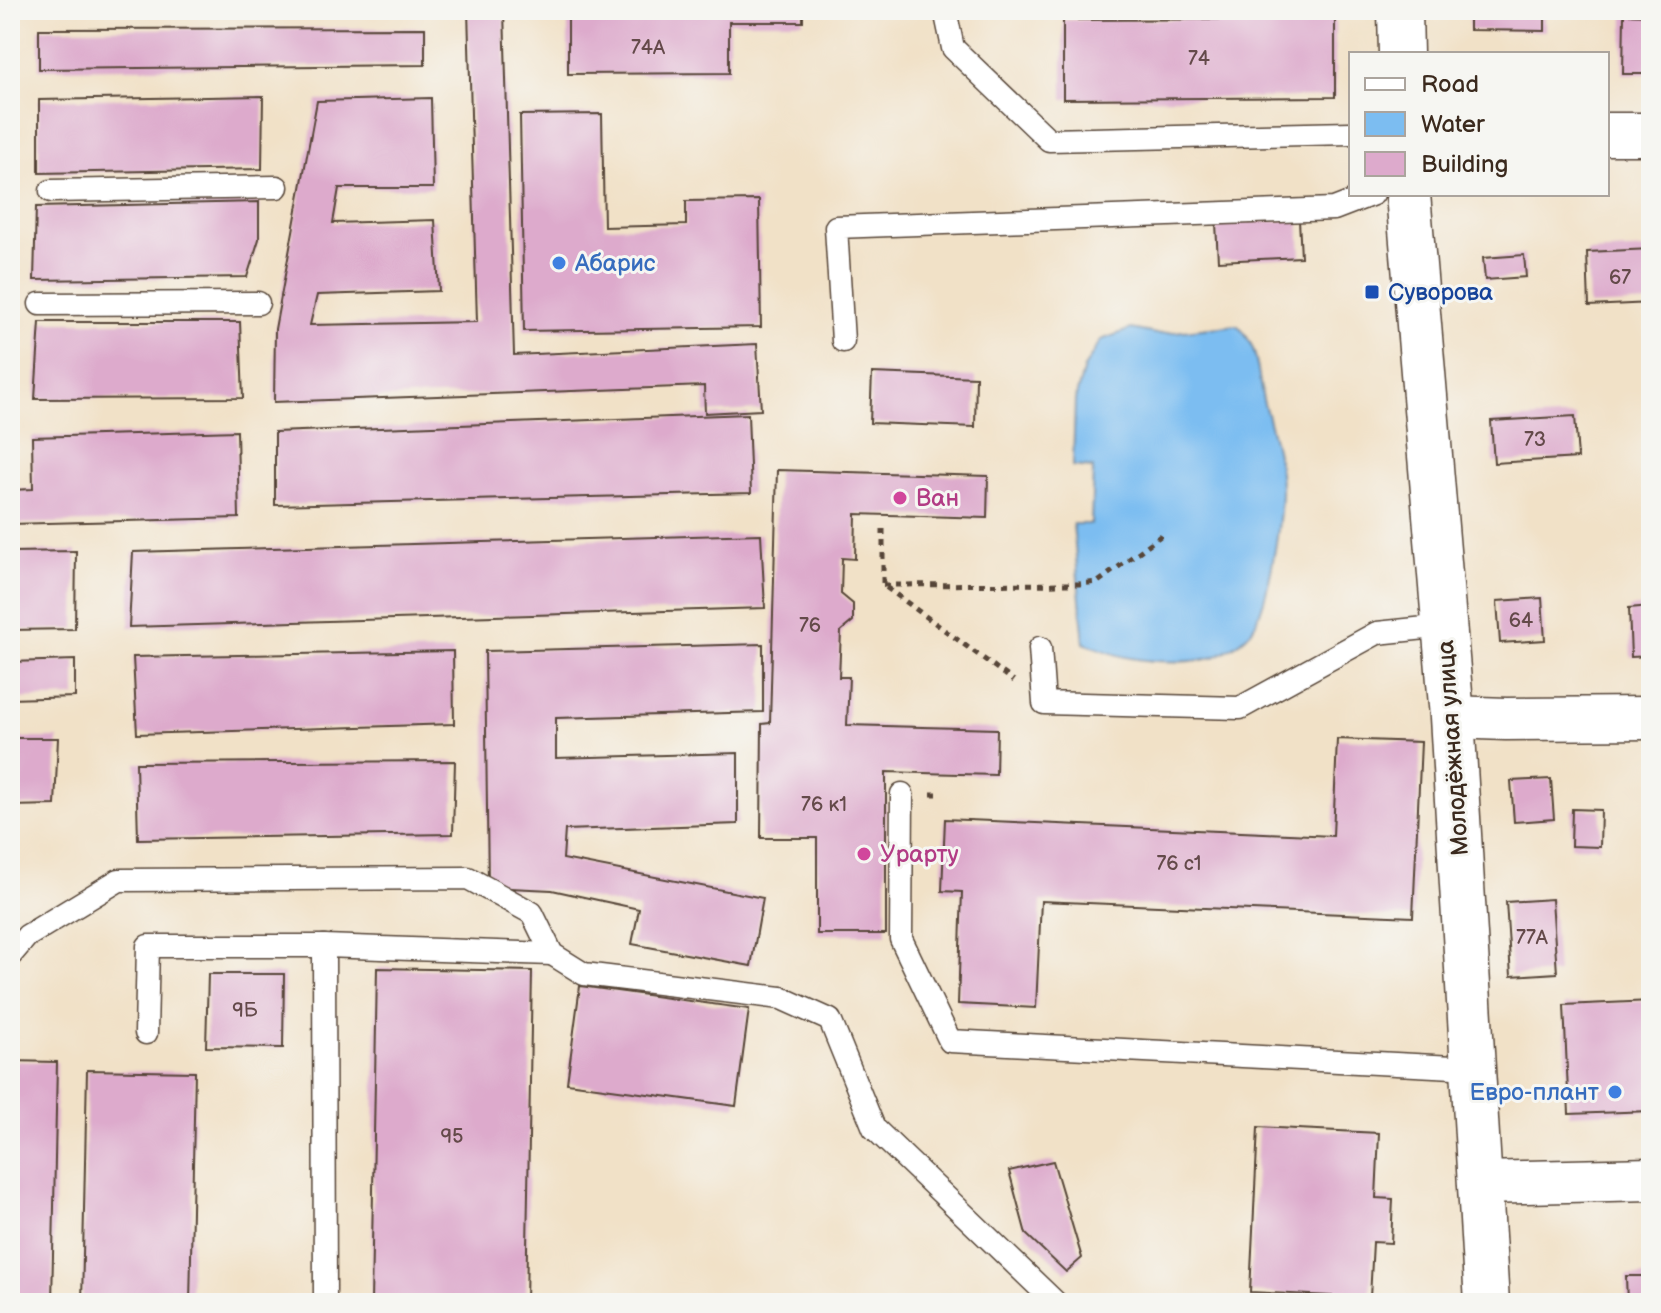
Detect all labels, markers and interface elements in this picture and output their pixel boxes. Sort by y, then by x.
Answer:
house number: 74А [631,36,666,60]
house number: 74 [1188,47,1210,71]
legend [1349,52,1609,196]
text: Road [1421,70,1479,99]
text: Water [1421,110,1485,139]
text: Building [1421,150,1508,179]
place label: Абарис [574,249,656,278]
marker: Абарис [550,254,568,272]
house number: 67 [1609,266,1631,290]
place label: Суворова [1388,278,1493,307]
marker: Суворова [1363,283,1381,301]
house number: 73 [1524,428,1546,452]
place label: Ван [916,484,959,513]
marker: Ван [891,489,909,507]
house number: 64 [1509,609,1533,633]
house number: 76 [799,614,821,638]
street label: Молодёжная улица [1431,639,1475,857]
house number: 76 к1 [801,793,847,817]
place label: Урарту [880,840,959,869]
marker: Урарту [855,845,873,863]
house number: 76 с1 [1157,852,1202,876]
house number: 77А [1516,926,1549,950]
house number: 9Б [232,999,258,1023]
place label: Евро-плант [1470,1078,1599,1107]
marker: Евро-плант [1606,1083,1624,1101]
house number: 95 [440,1125,464,1149]

